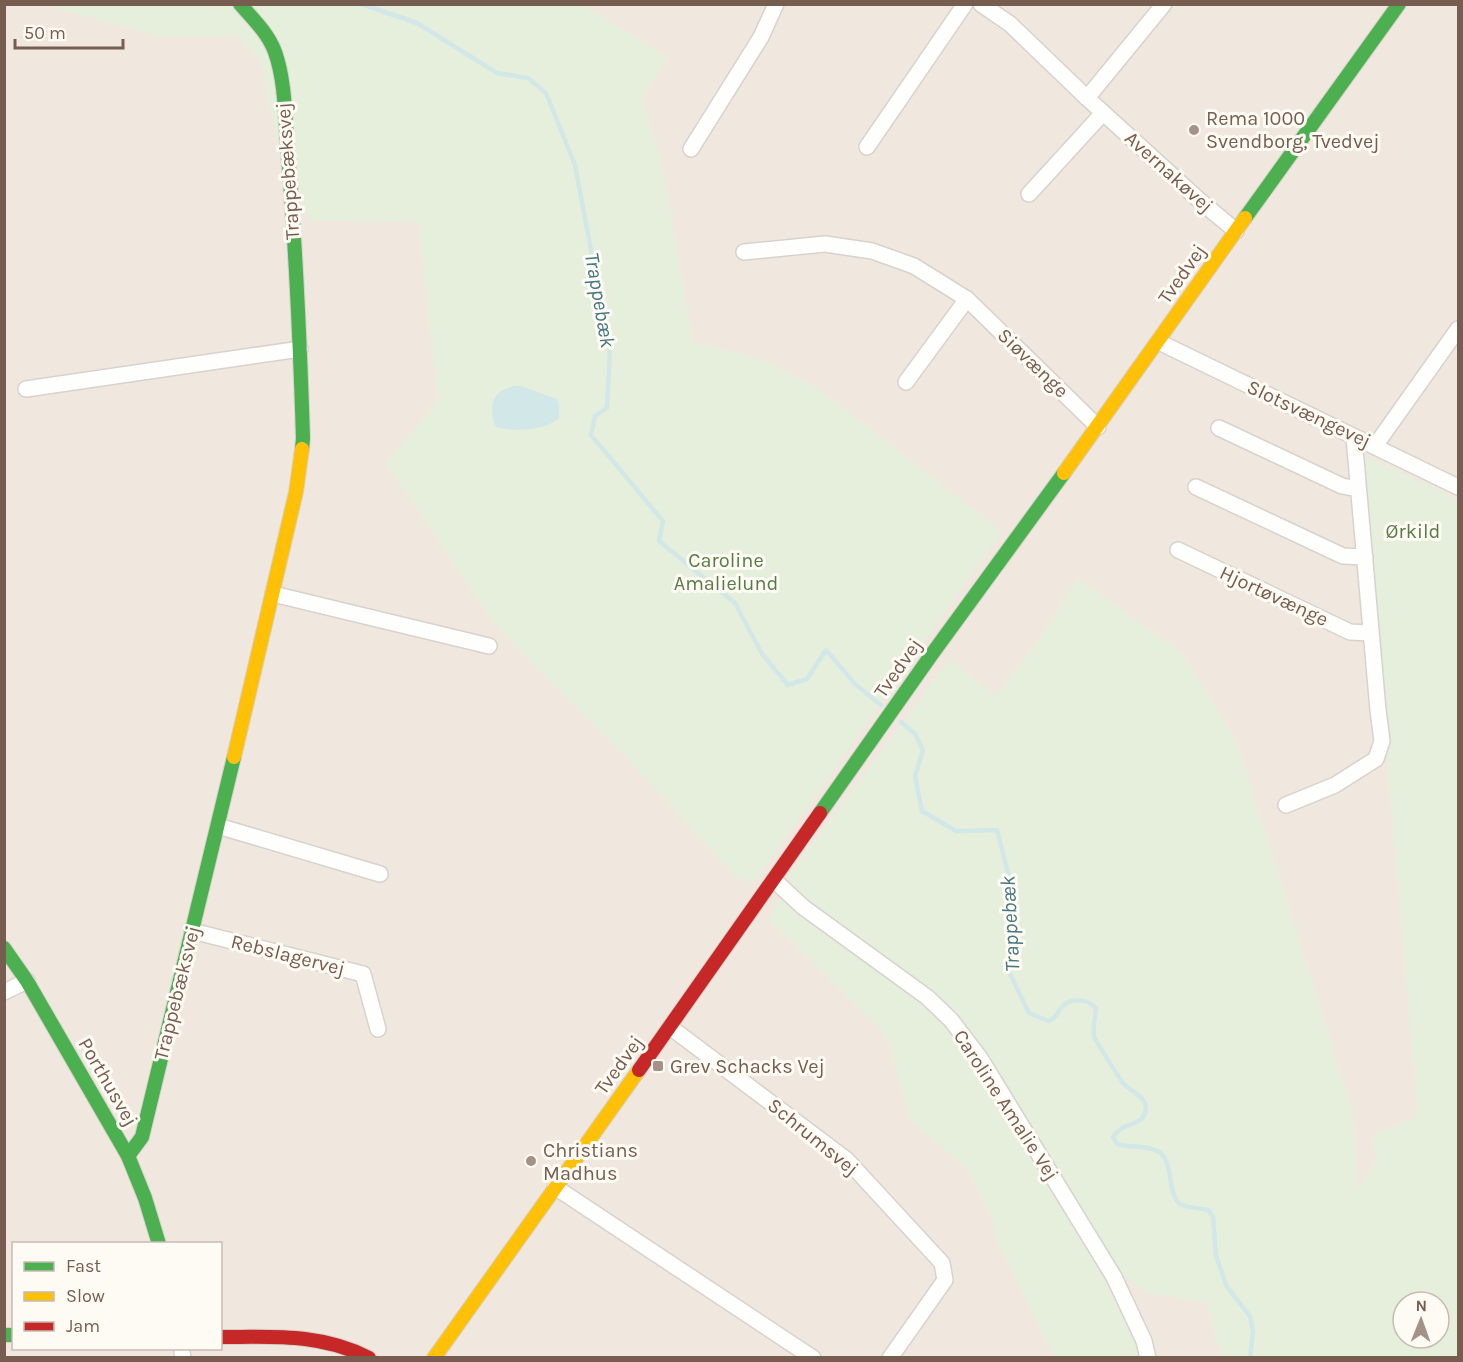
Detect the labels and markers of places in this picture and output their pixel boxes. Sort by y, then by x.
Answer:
place label: Rema 1000 Svendborg, Tvedvej [1206,107,1380,153]
marker: Rema 1000 Svendborg, Tvedvej [1187,123,1201,137]
place label: Grev Schacks Vej [670,1055,825,1078]
marker: Grev Schacks Vej [651,1059,665,1073]
place label: Christians Madhus [543,1139,638,1185]
marker: Christians Madhus [524,1154,538,1168]

